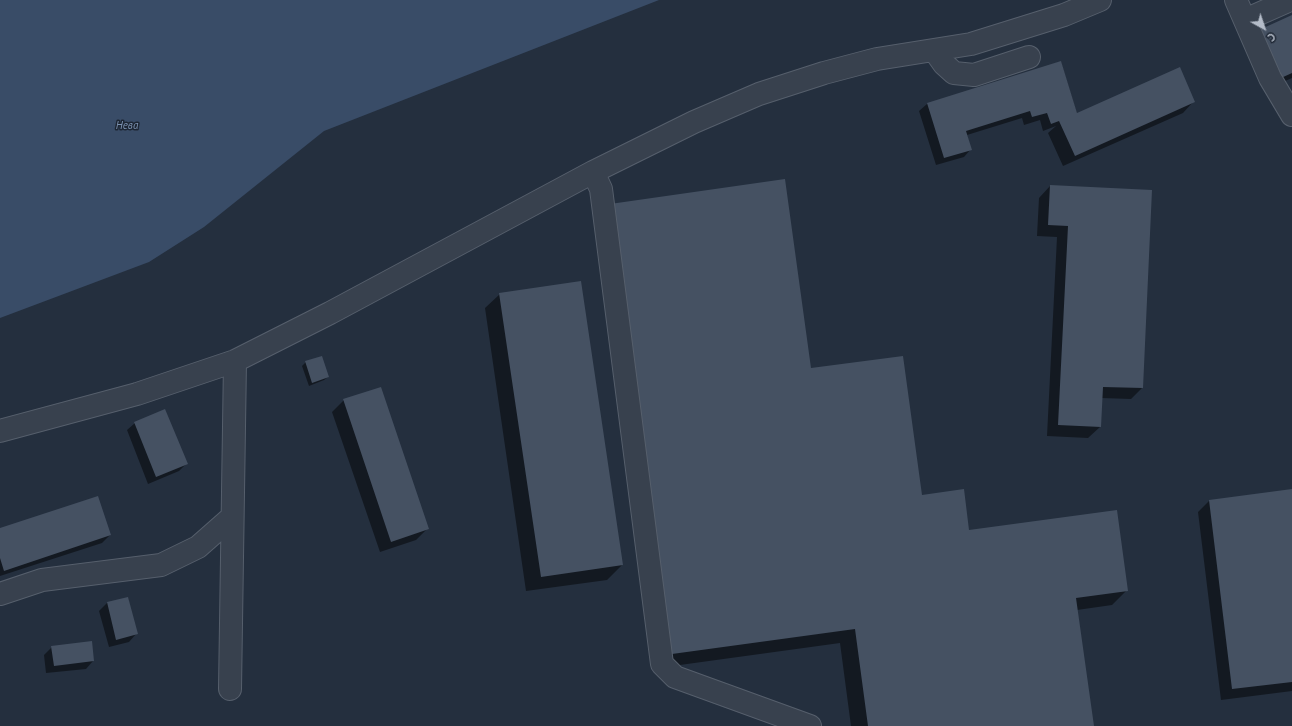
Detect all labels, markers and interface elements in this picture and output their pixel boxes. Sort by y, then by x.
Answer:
north arrow [1244,8,1284,48]
text: С [1265,30,1279,45]
water label: Нева [116,119,138,133]

